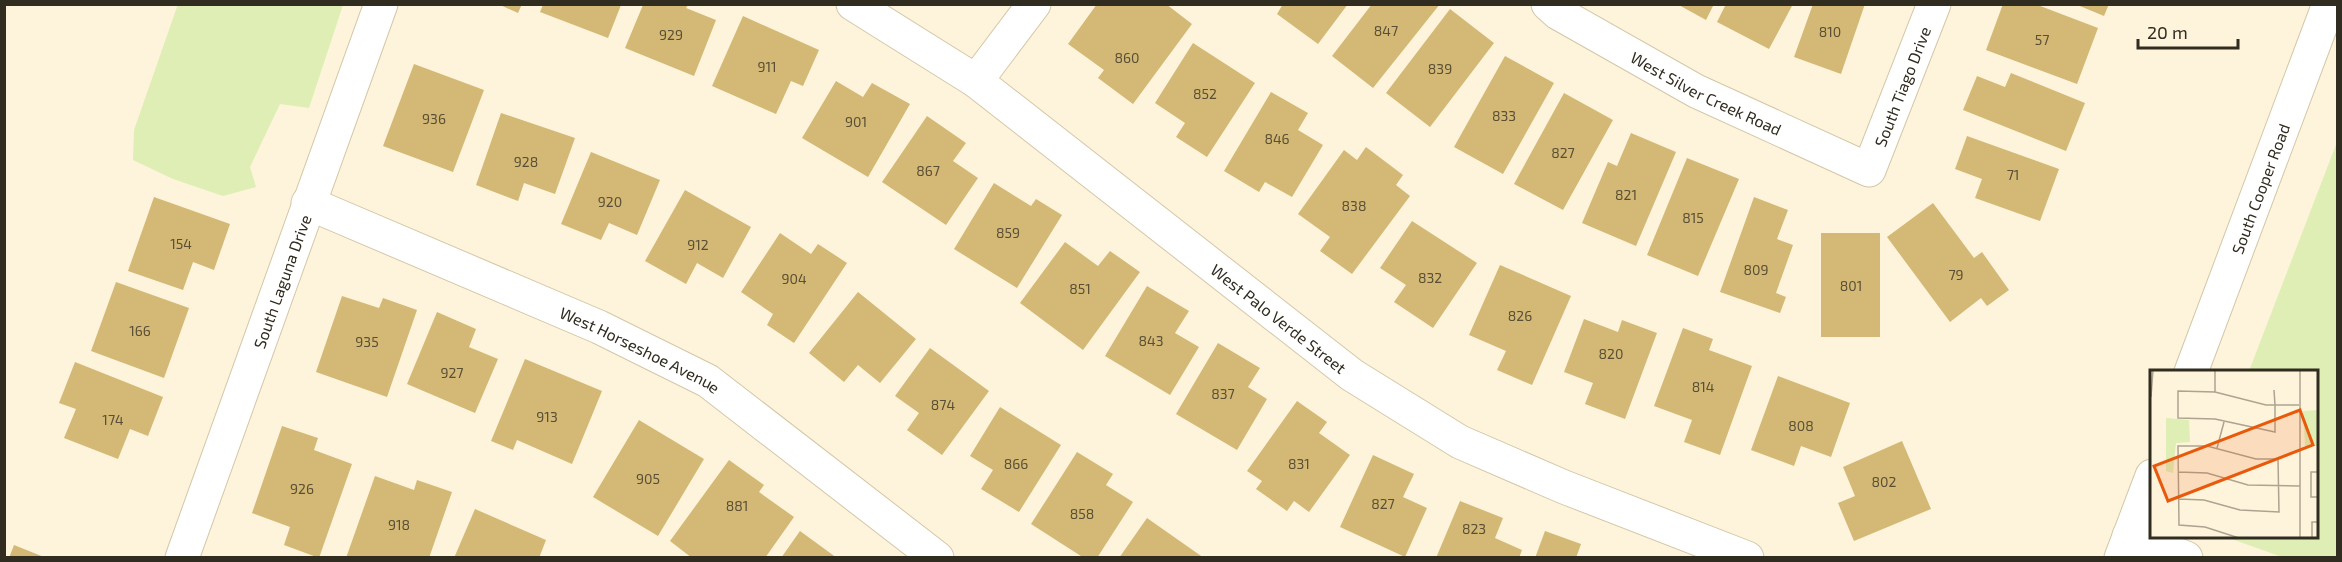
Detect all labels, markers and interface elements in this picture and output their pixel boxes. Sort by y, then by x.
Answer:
scale bar [2138,12,2238,50]
text: 20 m [2147,21,2188,43]
house number: 847 [1374,22,1398,39]
house number: 810 [1819,23,1841,40]
street label: South Tiago Drive [1870,24,1934,149]
house number: 929 [659,26,683,43]
house number: 57 [2035,31,2049,48]
street label: West Silver Creek Road [1628,47,1785,138]
house number: 860 [1115,49,1139,66]
house number: 911 [757,58,777,75]
house number: 839 [1428,60,1452,77]
house number: 852 [1193,85,1217,102]
house number: 833 [1492,107,1516,124]
house number: 936 [422,110,446,127]
house number: 901 [845,113,867,130]
street label: South Cooper Road [2227,121,2293,256]
house number: 846 [1264,130,1290,147]
house number: 827 [1551,144,1575,161]
house number: 928 [514,153,538,170]
house number: 867 [916,162,940,179]
house number: 71 [2007,166,2019,183]
house number: 821 [1615,186,1637,203]
house number: 920 [598,193,622,210]
house number: 838 [1342,197,1366,214]
house number: 815 [1682,209,1704,226]
street label: South Laguna Drive [249,212,314,351]
house number: 859 [996,224,1020,241]
house number: 154 [170,235,192,252]
house number: 912 [687,236,709,253]
street label: West Palo Verde Street [1208,259,1351,377]
house number: 809 [1744,261,1768,278]
house number: 79 [1948,266,1964,283]
house number: 832 [1418,269,1442,286]
house number: 904 [781,270,807,287]
house number: 801 [1840,277,1862,294]
house number: 851 [1069,280,1091,297]
street label: West Horseshoe Avenue [557,302,724,397]
house number: 826 [1508,307,1532,324]
house number: 166 [129,322,151,339]
house number: 843 [1139,332,1163,349]
house number: 935 [355,333,379,350]
house number: 820 [1599,345,1623,362]
house number: 927 [440,364,464,381]
inset map [2150,370,2318,538]
house number: 814 [1692,378,1714,395]
house number: 837 [1211,385,1235,402]
house number: 874 [931,396,955,413]
house number: 913 [536,408,558,425]
house number: 174 [102,411,124,428]
house number: 808 [1788,417,1814,434]
house number: 866 [1004,455,1028,472]
house number: 831 [1288,455,1310,472]
house number: 905 [636,470,660,487]
house number: 802 [1872,473,1897,490]
house number: 926 [290,480,314,497]
house number: 827 [1371,495,1395,512]
house number: 881 [726,497,748,514]
house number: 858 [1070,505,1094,522]
house number: 918 [388,516,410,533]
house number: 823 [1462,520,1486,537]

